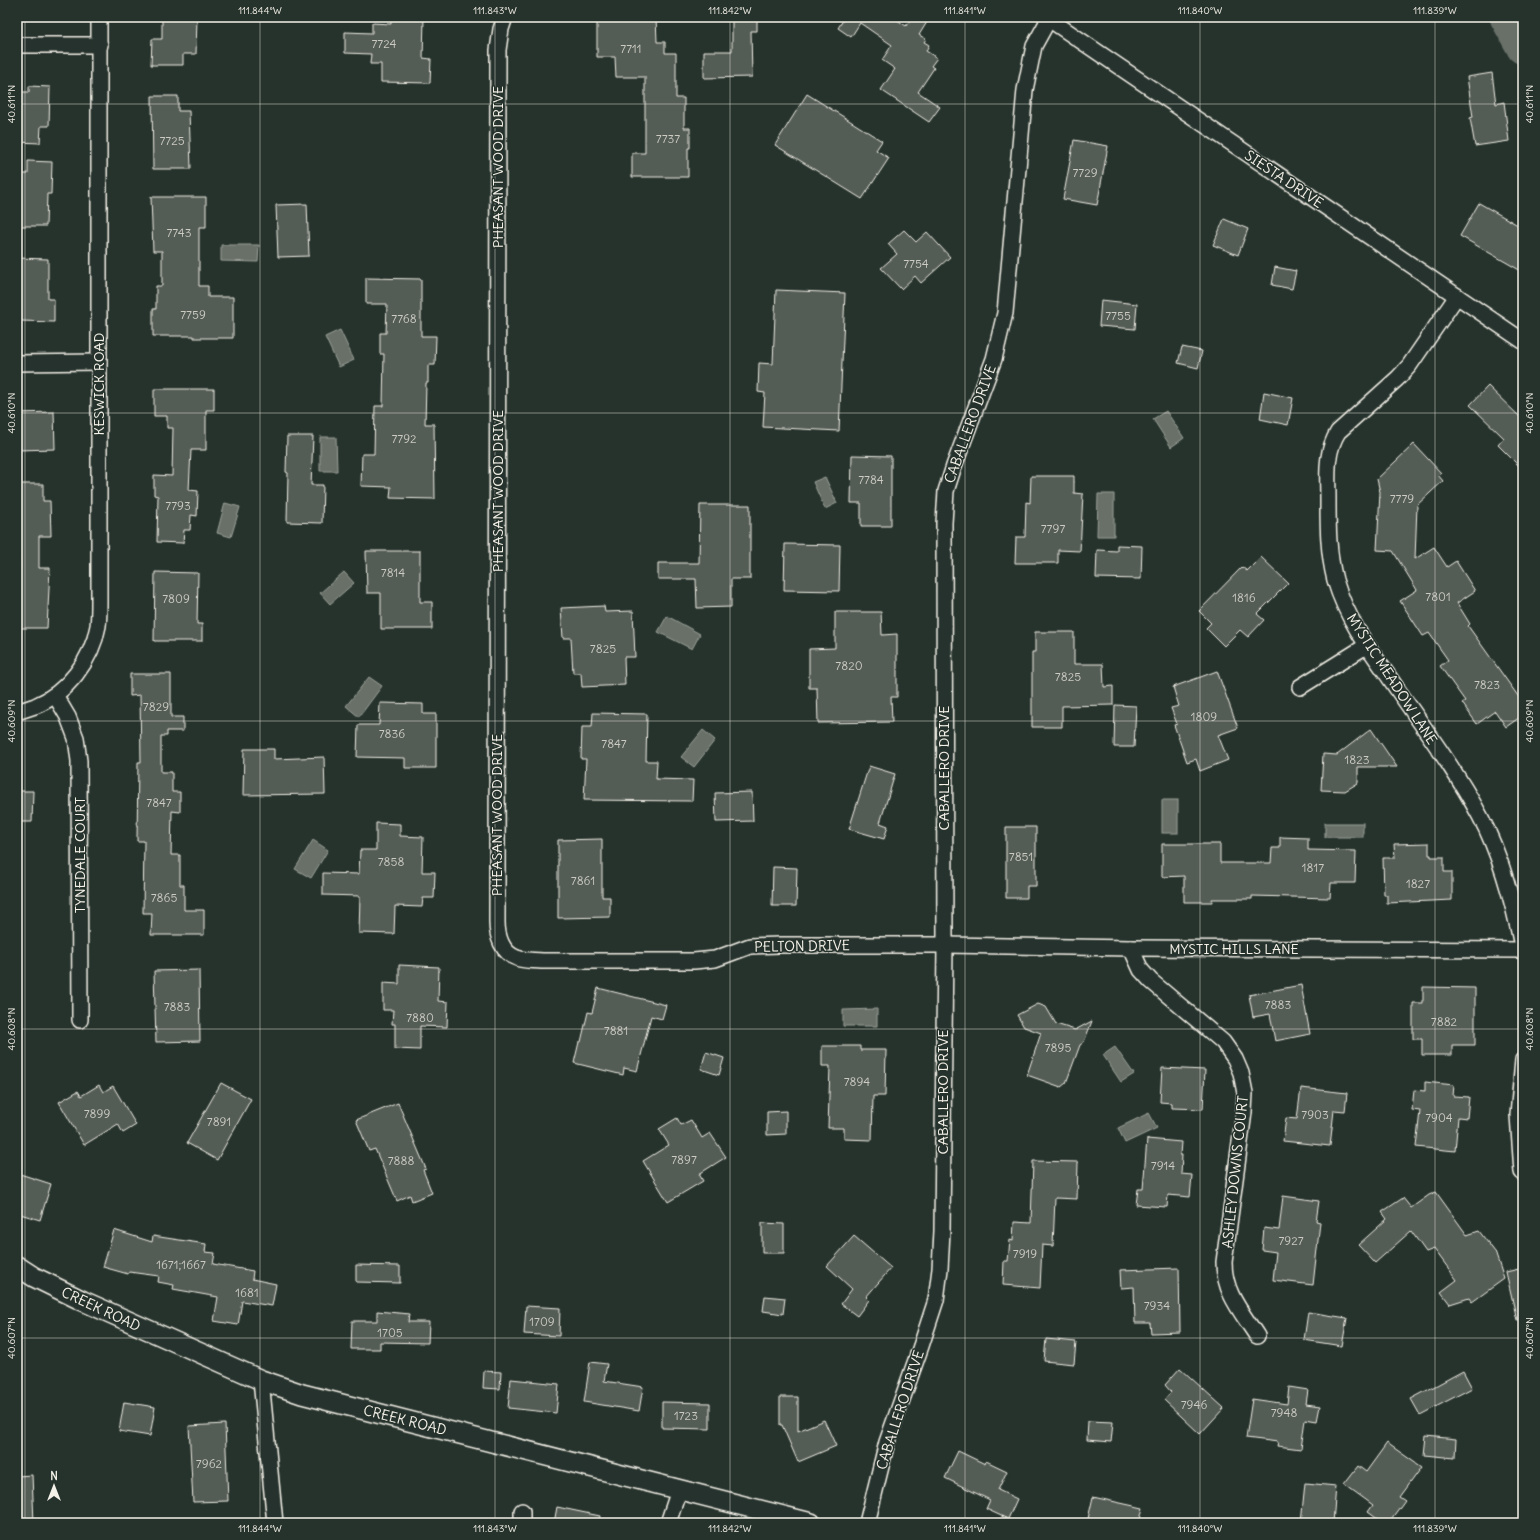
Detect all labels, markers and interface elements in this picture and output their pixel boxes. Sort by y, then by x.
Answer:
text: 111.844°W [238,4,282,17]
text: 111.843°W [473,4,517,17]
text: 111.842°W [708,4,752,17]
text: 111.841°W [944,4,986,17]
text: 111.840°W [1178,4,1222,17]
text: 111.839°W [1413,4,1457,17]
house number: 7724 [371,36,397,51]
house number: 7711 [620,41,642,56]
text: 40.611°N [5,85,18,123]
text: 40.611°N [1523,85,1536,123]
street label: PHEASANT WOOD DRIVE [489,86,507,248]
house number: 7737 [656,131,680,146]
house number: 7725 [159,133,185,148]
street label: SIESTA DRIVE [1241,146,1327,212]
house number: 7729 [1072,165,1098,180]
house number: 7743 [166,225,192,240]
house number: 7754 [903,256,929,271]
house number: 7759 [180,307,206,322]
house number: 7755 [1105,308,1131,323]
house number: 7768 [391,311,417,326]
street label: KESWICK ROAD [90,332,108,435]
street label: CABALLERO DRIVE [940,362,1000,486]
text: 40.610°N [5,393,18,434]
text: 40.610°N [1523,393,1536,434]
street label: PHEASANT WOOD DRIVE [489,410,507,572]
house number: 7792 [391,431,417,446]
house number: 7784 [858,472,884,487]
house number: 7779 [1390,491,1414,506]
house number: 7793 [165,498,191,513]
house number: 7797 [1041,521,1065,536]
house number: 7814 [381,565,405,580]
house number: 7801 [1425,589,1451,604]
house number: 1816 [1232,590,1256,605]
house number: 7809 [162,591,190,606]
street label: MYSTIC MEADOW LANE [1343,610,1441,748]
house number: 7825 [590,641,616,656]
house number: 7820 [835,658,863,673]
house number: 7825 [1055,669,1081,684]
house number: 7823 [1474,677,1500,692]
house number: 7829 [143,699,169,714]
text: 40.609°N [5,700,18,742]
text: 40.609°N [1523,700,1536,742]
street label: CABALLERO DRIVE [935,706,953,830]
house number: 1809 [1191,709,1217,724]
house number: 7836 [379,726,405,741]
street label: PHEASANT WOOD DRIVE [488,734,506,896]
house number: 7847 [601,736,627,751]
house number: 1823 [1344,752,1370,767]
house number: 7847 [146,795,172,810]
street label: TYNEDALE COURT [71,797,89,913]
house number: 7851 [1009,849,1033,864]
house number: 7858 [378,854,404,869]
house number: 1817 [1302,860,1324,875]
house number: 7861 [571,873,595,888]
house number: 1827 [1406,876,1430,891]
house number: 7865 [151,890,177,905]
street label: PELTON DRIVE [754,936,850,956]
street label: MYSTIC HILLS LANE [1169,940,1299,958]
house number: 7883 [1265,997,1291,1012]
house number: 7883 [164,999,190,1014]
text: 40.608°N [5,1008,18,1050]
text: 40.608°N [1523,1008,1536,1050]
house number: 7880 [406,1010,434,1025]
house number: 7882 [1431,1014,1458,1029]
house number: 7881 [604,1023,628,1038]
street label: CABALLERO DRIVE [934,1030,952,1154]
house number: 7895 [1045,1040,1071,1055]
house number: 7894 [844,1074,870,1089]
street label: ASHLEY DOWNS COURT [1218,1095,1252,1249]
house number: 7899 [84,1106,110,1121]
house number: 7903 [1301,1107,1329,1122]
house number: 7904 [1425,1110,1453,1125]
house number: 7891 [207,1114,231,1129]
house number: 7897 [671,1152,697,1167]
house number: 7888 [388,1153,414,1168]
house number: 7914 [1151,1158,1175,1173]
house number: 7927 [1278,1233,1304,1248]
house number: 7919 [1013,1246,1037,1261]
house number: 1671;1667 [156,1257,206,1272]
street label: CREEK ROAD [59,1283,143,1335]
house number: 1681 [235,1285,259,1300]
house number: 7934 [1144,1298,1170,1313]
house number: 1709 [529,1314,555,1329]
text: 40.607°N [5,1317,18,1359]
text: 40.607°N [1523,1317,1536,1359]
house number: 1705 [377,1325,403,1340]
street label: CABALLERO DRIVE [872,1348,928,1472]
house number: 7946 [1181,1397,1207,1412]
street label: CREEK ROAD [362,1401,449,1439]
house number: 7948 [1271,1405,1297,1420]
house number: 1723 [674,1408,698,1423]
house number: 7962 [196,1456,223,1471]
north arrow [34,1466,74,1506]
text: N [50,1469,58,1483]
text: 111.844°W [238,1522,282,1535]
text: 111.843°W [473,1522,517,1535]
text: 111.842°W [708,1522,752,1535]
text: 111.841°W [944,1522,986,1535]
text: 111.840°W [1178,1522,1222,1535]
text: 111.839°W [1413,1522,1457,1535]

